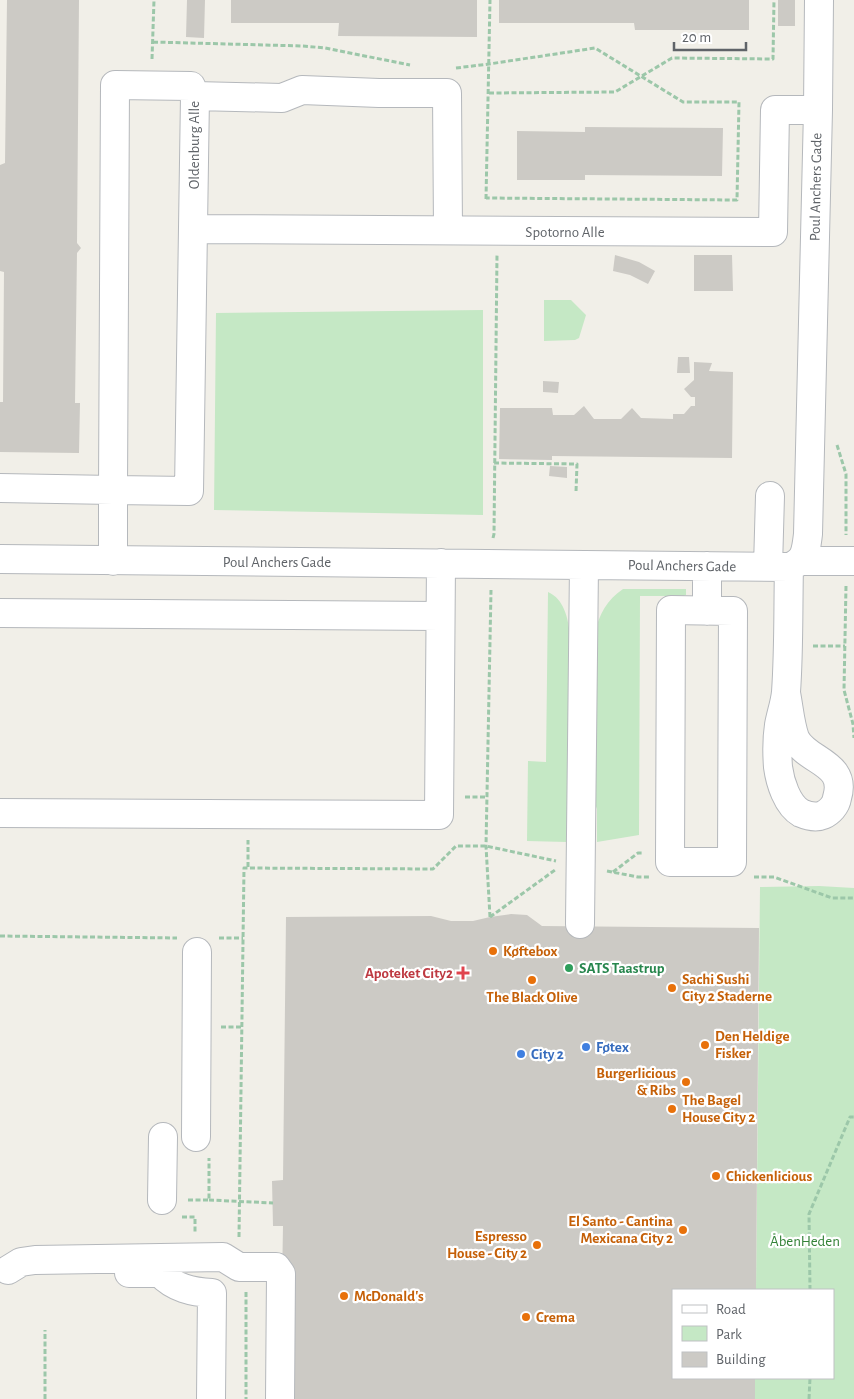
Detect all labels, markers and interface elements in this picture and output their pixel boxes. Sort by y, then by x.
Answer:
scale bar [674,20,746,52]
text: 20 m [682,30,711,45]
street label: Oldenburg Alle [187,101,202,189]
street label: Poul Anchers Gade [808,133,824,241]
street label: Spotorno Alle [525,225,605,240]
street label: Poul Anchers Gade [223,555,331,570]
street label: Poul Anchers Gade [628,558,736,574]
place label: Køftebox [503,944,557,959]
marker: Køftebox [487,945,499,957]
place label: SATS Taastrup [579,961,665,976]
marker: SATS Taastrup [563,962,575,974]
place label: Apoteket City2 [365,966,453,981]
marker: Apoteket City2 [457,967,469,979]
place label: Sachi Sushi City 2 Staderne [682,972,772,1004]
marker: The Black Olive [526,974,538,986]
marker: Sachi Sushi City 2 Staderne [666,982,678,994]
place label: The Black Olive [486,990,578,1005]
place label: Den Heldige Fisker [715,1029,789,1061]
marker: Den Heldige Fisker [699,1039,711,1051]
place label: Føtex [596,1040,629,1055]
marker: Føtex [580,1041,592,1053]
place label: City 2 [531,1047,564,1062]
marker: City 2 [515,1048,527,1060]
place label: Burgerlicious & Ribs [596,1066,676,1098]
marker: Burgerlicious & Ribs [680,1076,692,1088]
place label: The Bagel House City 2 [682,1093,755,1125]
marker: The Bagel House City 2 [666,1103,678,1115]
place label: Chickenlicious [726,1169,812,1184]
marker: Chickenlicious [710,1170,722,1182]
place label: El Santo - Cantina Mexicana City 2 [568,1214,673,1246]
marker: El Santo - Cantina Mexicana City 2 [677,1224,689,1236]
place label: Espresso House - City 2 [447,1229,527,1261]
park label: ÅbenHeden [770,1233,840,1249]
marker: Espresso House - City 2 [531,1239,543,1251]
place label: McDonald's [354,1289,424,1304]
legend [672,1289,834,1379]
marker: McDonald's [338,1290,350,1302]
text: Road [716,1302,746,1317]
place label: Crema [536,1310,575,1325]
marker: Crema [520,1311,532,1323]
text: Park [716,1327,742,1342]
text: Building [716,1352,766,1367]

